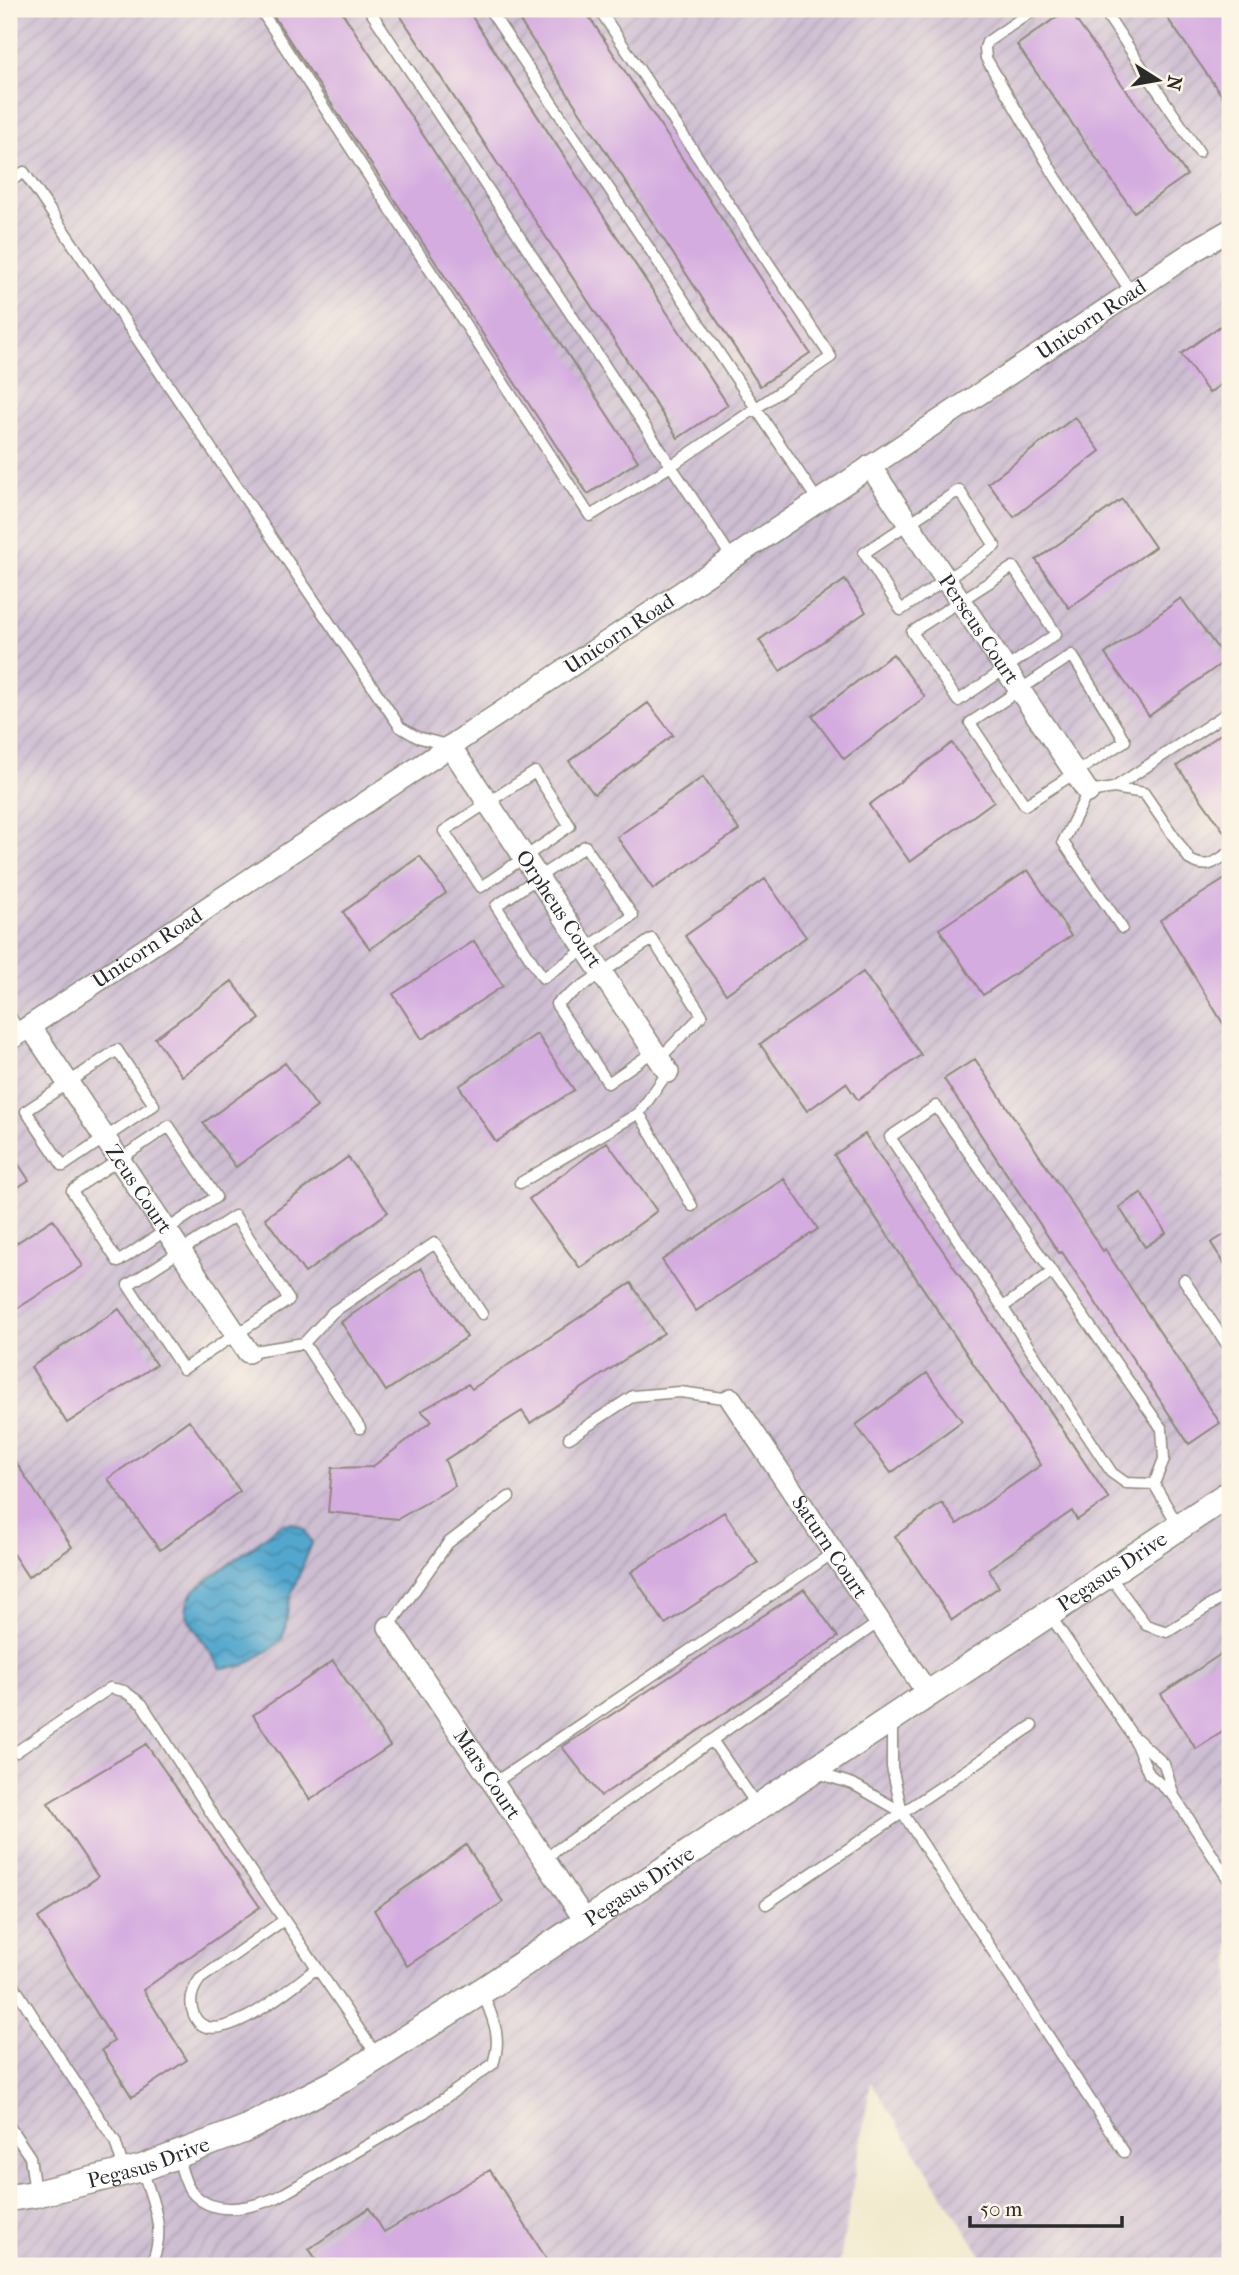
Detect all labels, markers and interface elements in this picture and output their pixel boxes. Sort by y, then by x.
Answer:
north arrow [1124,46,1194,116]
text: N [1161,74,1186,93]
street label: Unicorn Road [1032,274,1151,365]
street label: Perseus Court [934,570,1024,689]
street label: Unicorn Road [560,588,679,679]
street label: Orpheus Court [511,845,607,973]
street label: Unicorn Road [88,903,207,993]
street label: Zeus Court [101,1140,177,1238]
street label: Saturn Court [787,1491,873,1603]
street label: Pegasus Drive [1053,1526,1171,1617]
street label: Mars Court [449,1725,526,1824]
street label: Pegasus Drive [580,1841,699,1931]
street label: Pegasus Drive [85,2132,213,2193]
scale bar [970,2184,1122,2228]
text: 50 m [980,2197,1023,2221]

